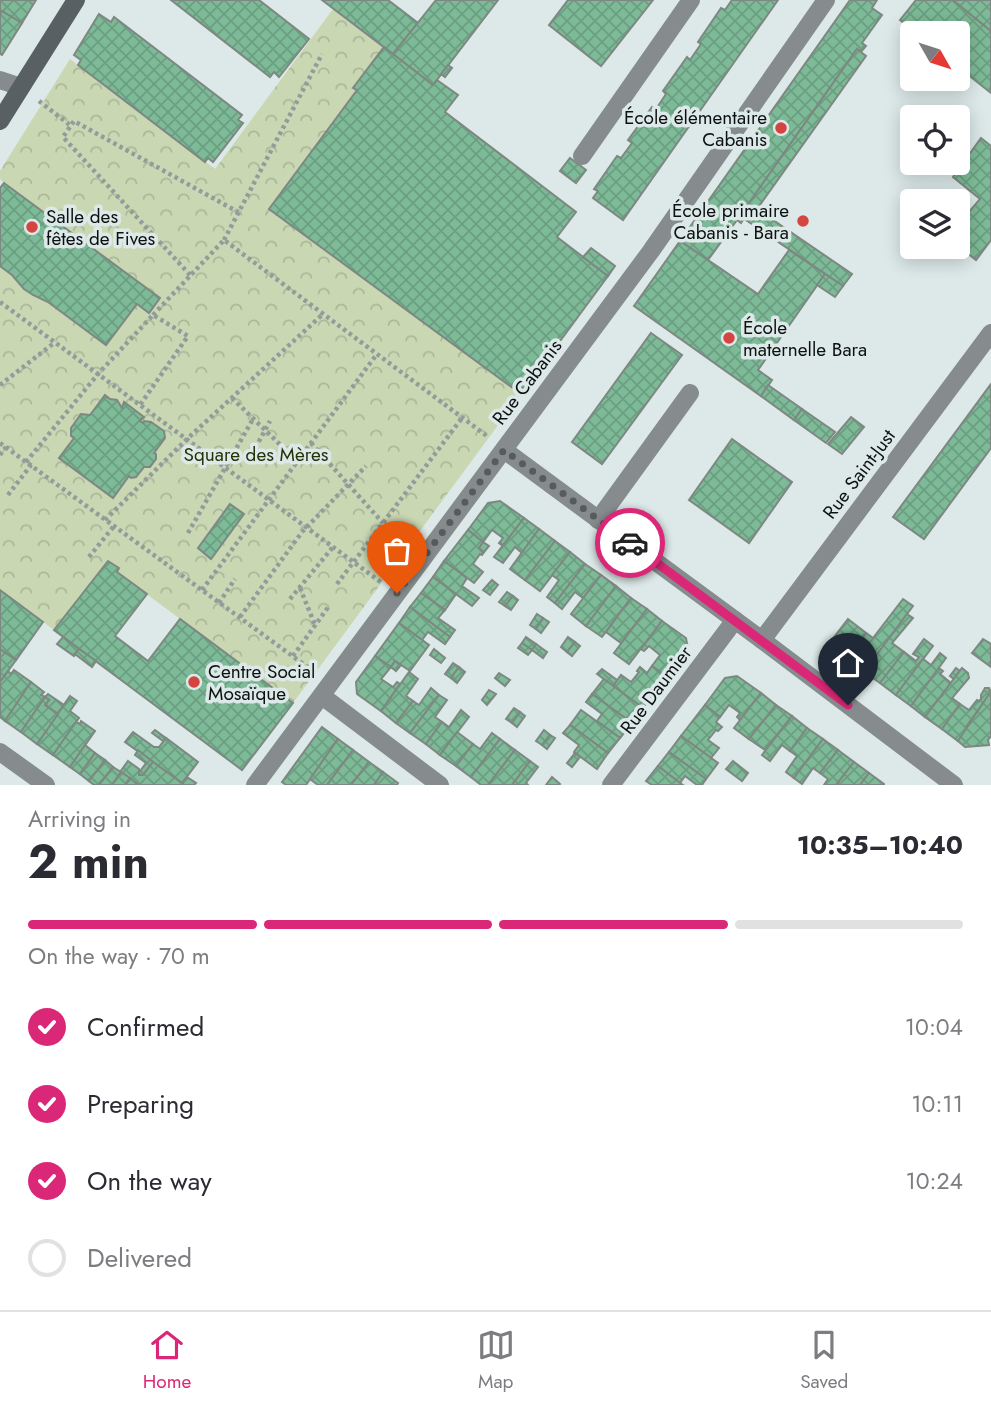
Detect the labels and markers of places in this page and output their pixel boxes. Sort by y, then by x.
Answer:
place label: École élémentaire Cabanis [624,104,767,153]
marker: École élémentaire Cabanis [773,120,789,136]
place label: École primaire Cabanis - Bara [672,197,789,246]
place label: Salle des fêtes de Fives [46,203,156,252]
marker: École primaire Cabanis - Bara [795,213,811,229]
marker: Salle des fêtes de Fives [24,219,40,235]
place label: École maternelle Bara [743,314,867,363]
marker: École maternelle Bara [721,330,737,346]
pin [367,521,427,593]
pin [818,633,878,705]
place label: Centre Social Mosaïque [208,658,315,707]
marker: Centre Social Mosaïque [186,674,202,690]

